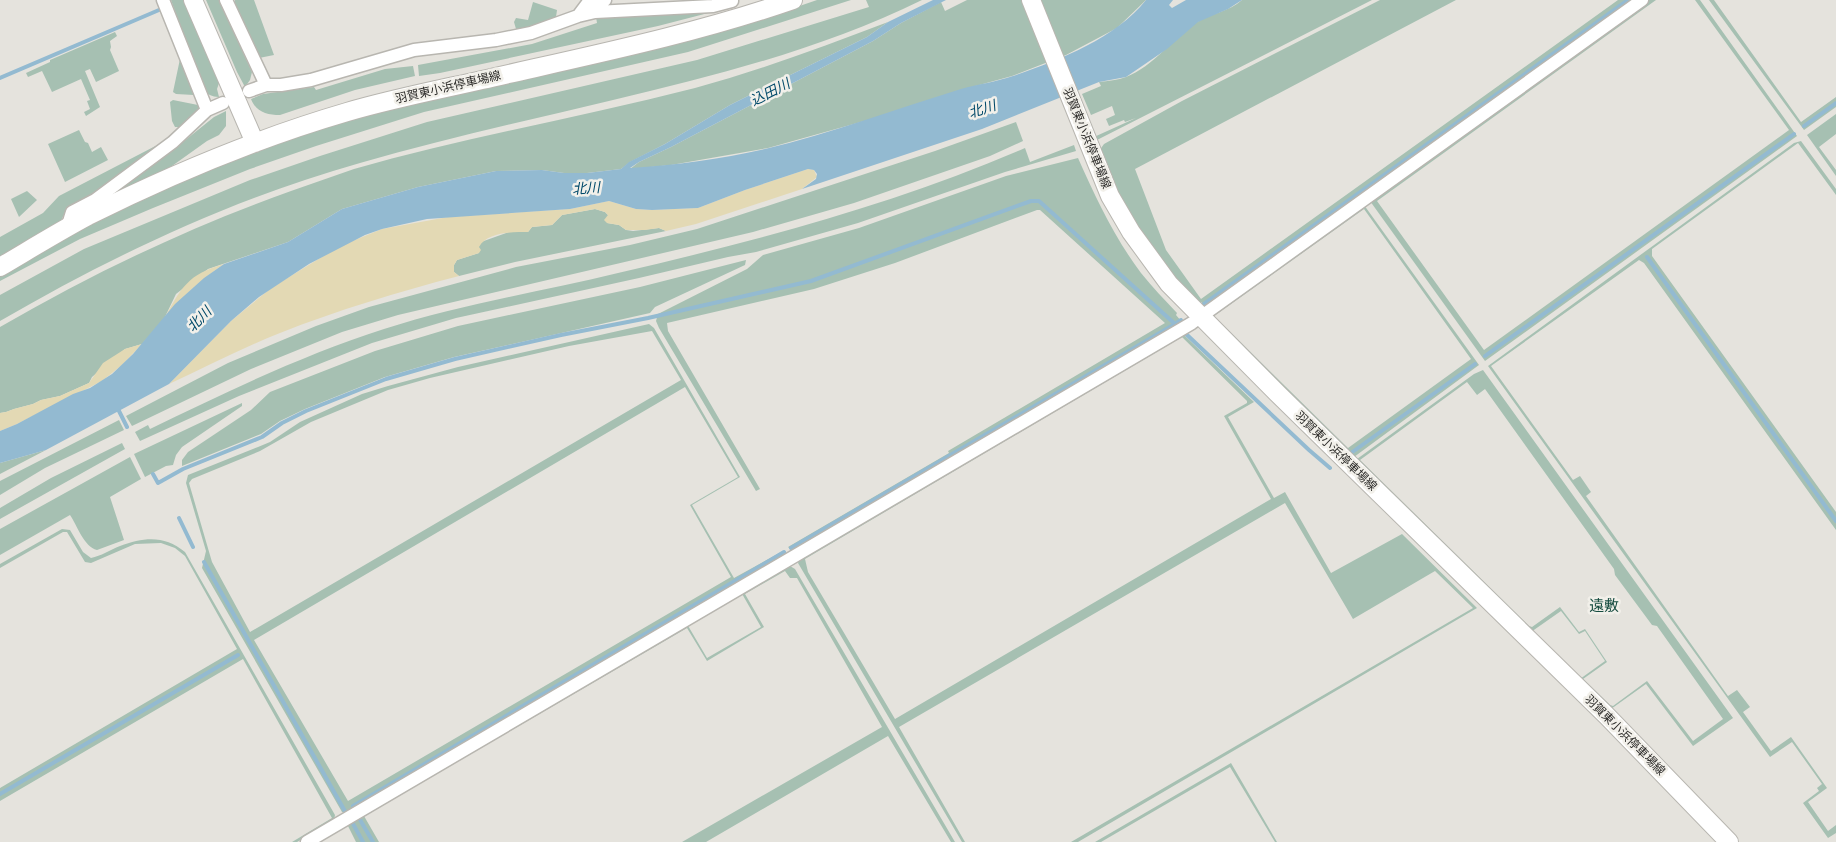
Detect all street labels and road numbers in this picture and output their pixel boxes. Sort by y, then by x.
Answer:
street label: 羽賀東小浜停車場線 [394,68,502,106]
street label: 羽賀東小浜停車場線 [1060,85,1114,191]
street label: 羽賀東小浜停車場線 [1292,408,1380,494]
street label: 羽賀東小浜停車場線 [1582,692,1668,778]

